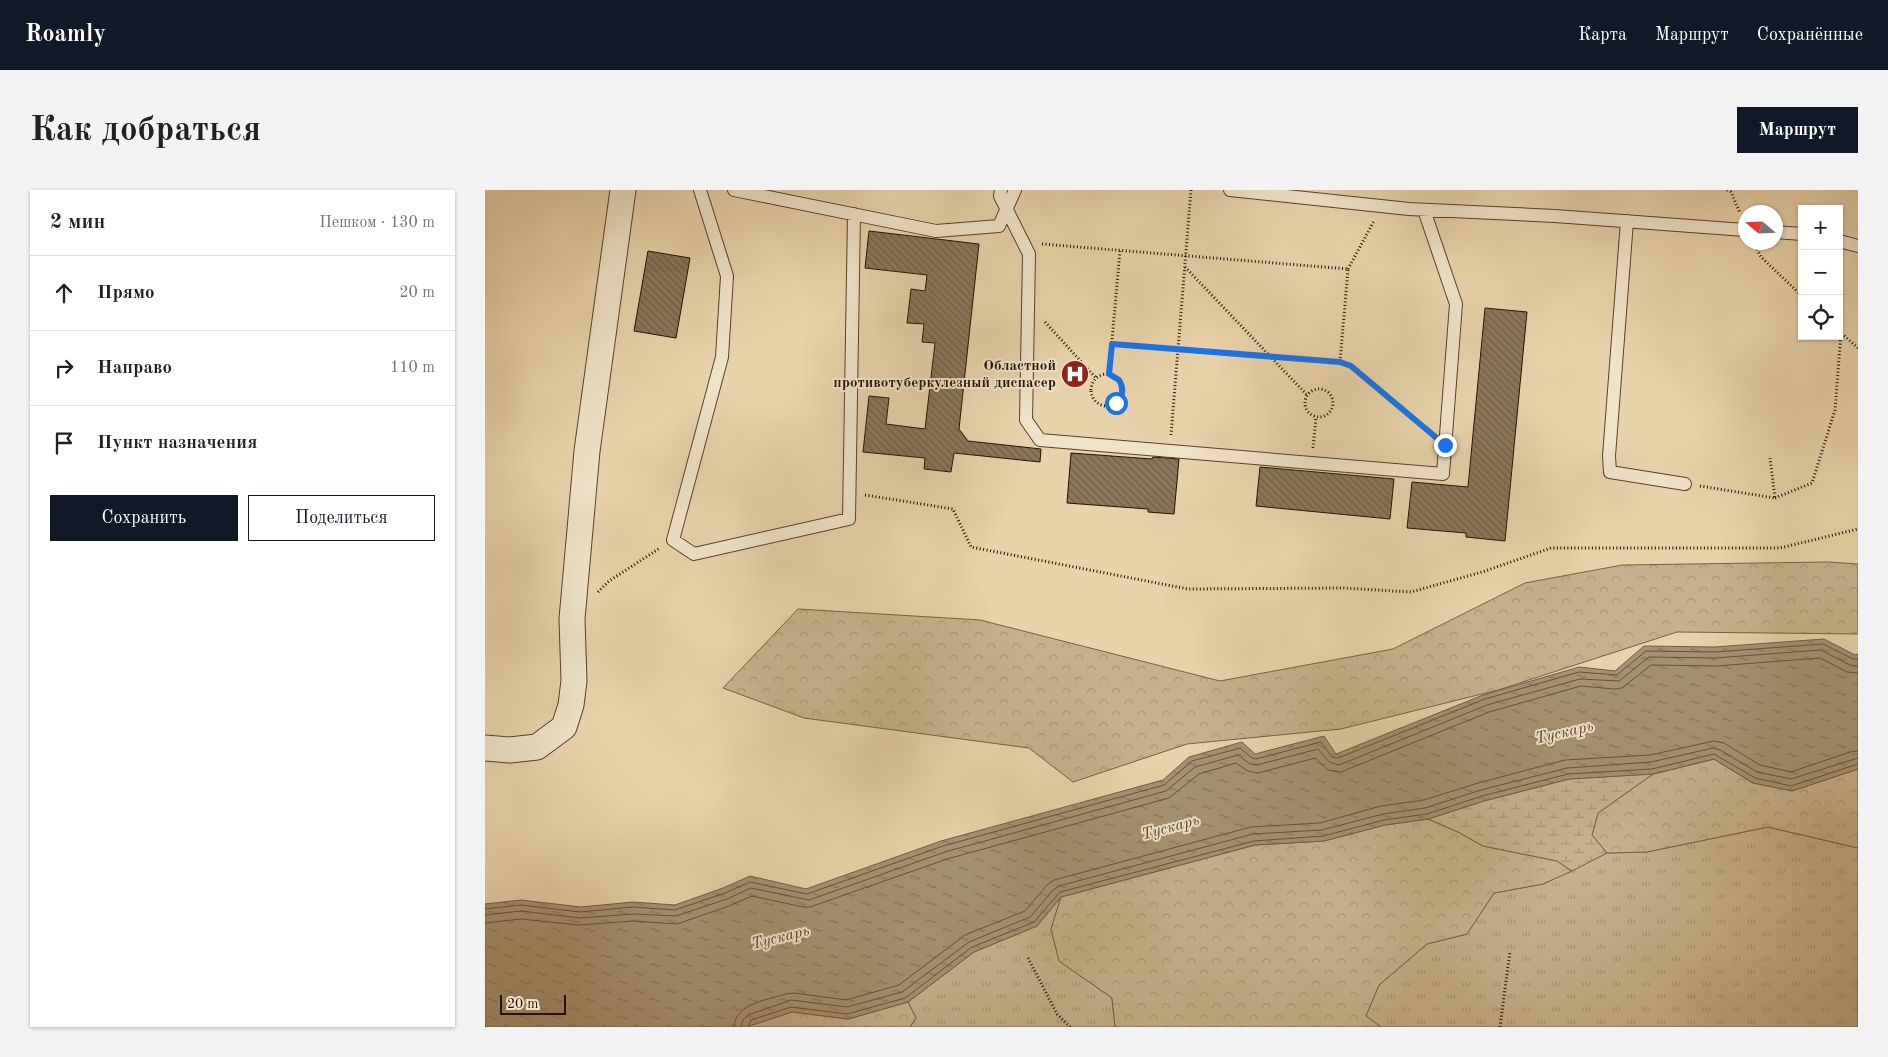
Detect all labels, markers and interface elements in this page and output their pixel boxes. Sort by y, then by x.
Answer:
text: Roamly [25,23,106,47]
text: Карта [1578,26,1627,44]
text: Маршрут [1655,26,1729,44]
text: Сохранённые [1757,26,1863,44]
button: Маршрут [1737,107,1858,153]
text: Как добраться [30,113,261,148]
north arrow [1738,205,1783,250]
map controls [1798,205,1843,340]
button: + [1798,205,1843,250]
text: 2 мин [50,212,105,233]
text: Пешком · 130 m [319,215,435,231]
button: − [1798,250,1843,295]
icon: ahead [50,279,78,307]
text: Прямо [97,284,155,303]
text: 20 m [399,285,435,301]
button: locate [1798,295,1843,340]
icon: right [50,354,78,382]
text: Направо [97,359,172,378]
place label: Областной противотуберкулезный диспасер [833,359,1056,391]
hospital icon: Областной противотуберкулезный диспасер [1060,359,1090,389]
text: 110 m [390,360,435,376]
route start [1105,392,1128,415]
icon: arrive [50,429,78,457]
text: Пункт назначения [97,434,257,453]
route end [1434,434,1457,457]
button: Сохранить [50,495,238,541]
button: Поделиться [248,495,435,541]
water label: Тускарь [1534,718,1595,747]
water label: Тускарь [1140,813,1201,843]
water label: Тускарь [750,923,811,953]
scale bar [500,992,566,1015]
text: 20 m [507,997,538,1011]

